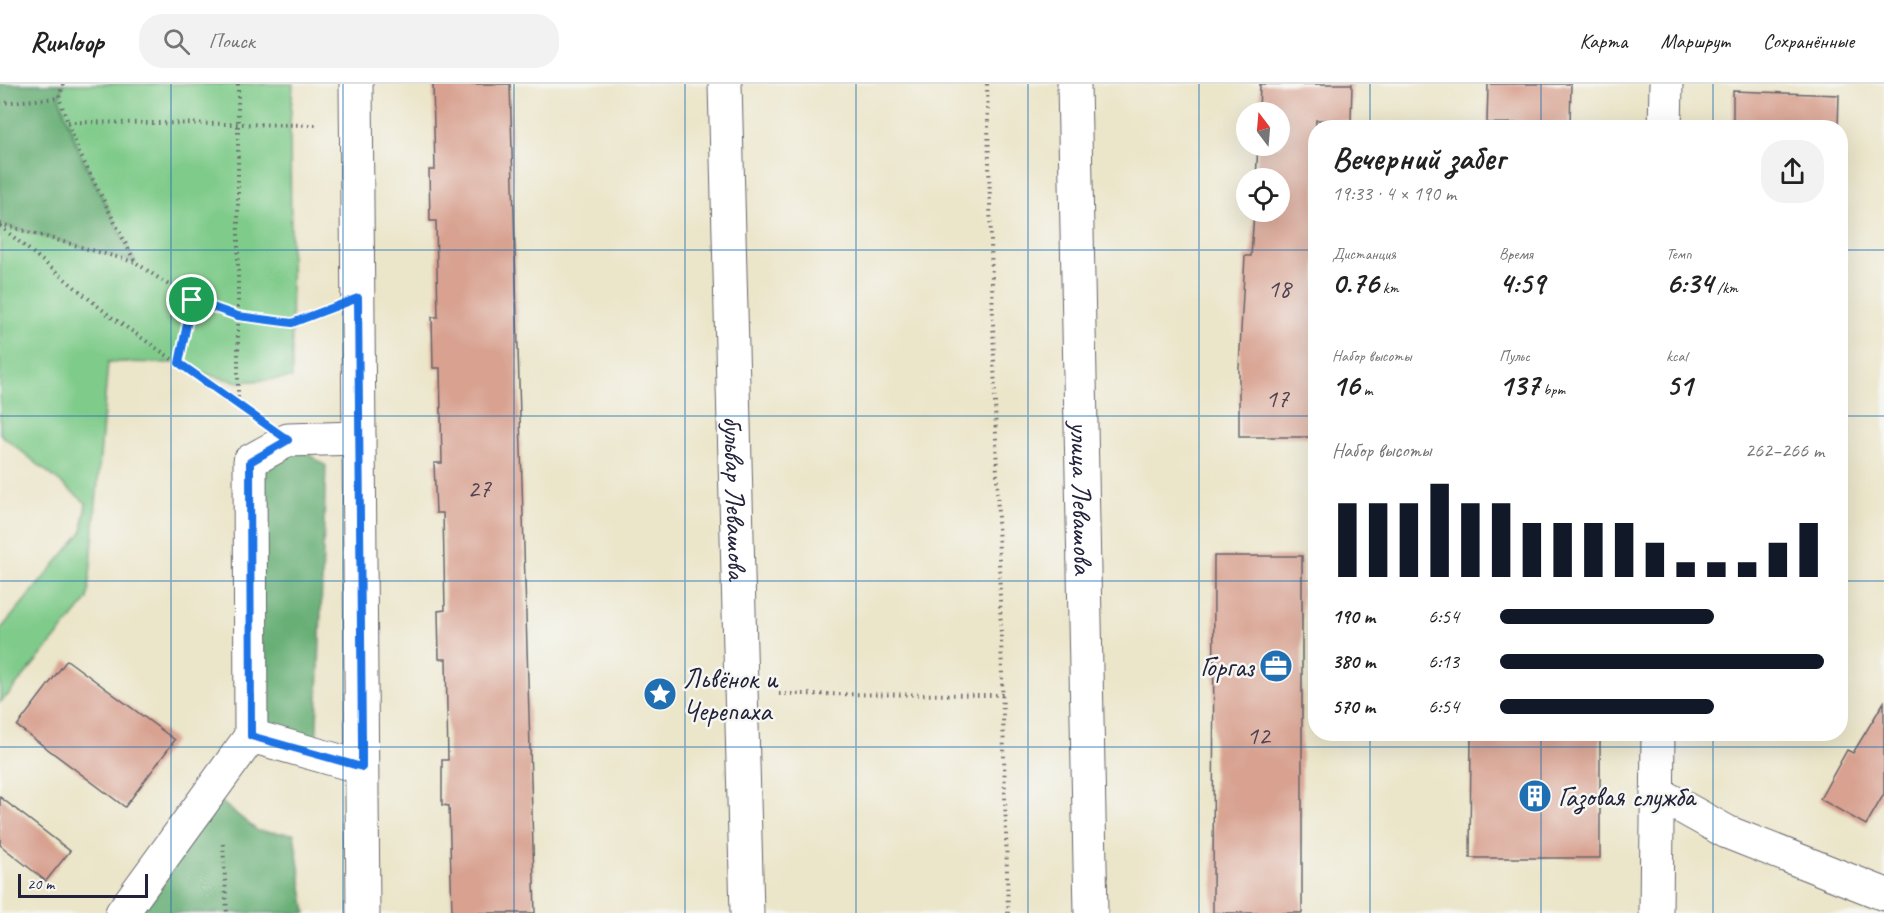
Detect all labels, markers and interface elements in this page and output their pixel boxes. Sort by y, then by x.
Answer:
search box [139,14,559,68]
text: Runloop [30,24,103,59]
icon: search [160,25,193,58]
text: Поиск [208,27,255,55]
text: Карта [1579,28,1628,54]
text: Маршрут [1661,28,1730,54]
text: Сохранённые [1763,28,1854,54]
north arrow [1236,102,1290,156]
map controls [1236,102,1290,222]
text: Вечерний забег [1332,137,1505,179]
button: share [1761,140,1824,203]
button: locate [1236,168,1290,222]
text: 19:33 · 4 × 190 m [1332,181,1456,206]
text: Дистанция [1332,244,1396,264]
text: Время [1499,244,1533,264]
text: Темп [1666,244,1692,264]
text: 0.76 [1332,264,1379,302]
text: 4:59 [1499,264,1545,302]
text: 6:34 [1666,264,1713,302]
house number: 18 [1267,272,1293,305]
pin [166,274,217,325]
text: km [1379,278,1398,298]
text: /km [1713,278,1738,298]
icon: arrive [175,283,208,316]
text: Набор высоты [1332,346,1411,366]
text: Пульс [1499,346,1530,366]
text: kcal [1666,346,1687,366]
text: 16 [1332,366,1360,404]
text: 137 [1499,366,1539,404]
text: 51 [1666,366,1693,404]
text: m [1360,380,1372,400]
text: bpm [1539,380,1565,400]
house number: 17 [1265,382,1290,415]
street label: бульвар Левашова [716,416,756,583]
street label: улица Левашова [1063,419,1102,576]
text: Набор высоты [1332,438,1431,463]
text: 262–266 m [1745,438,1824,463]
house number: 27 [467,472,492,505]
text: 190 m [1332,604,1375,629]
text: 6:54 [1428,604,1459,629]
office icon: Горгаз [1258,648,1294,684]
place label: Горгаз [1200,649,1255,684]
text: 380 m [1332,649,1375,674]
text: 6:13 [1428,649,1459,674]
place label: Львёнок и Черепаха [683,661,779,728]
place icon: Львёнок и Черепаха [642,676,678,712]
text: 570 m [1332,694,1375,719]
text: 6:54 [1428,694,1459,719]
house number: 12 [1246,719,1272,752]
building icon: Газовая служба [1517,778,1553,814]
place label: Газовая служба [1558,779,1697,815]
scale bar [18,871,148,898]
text: 20 m [27,874,54,894]

